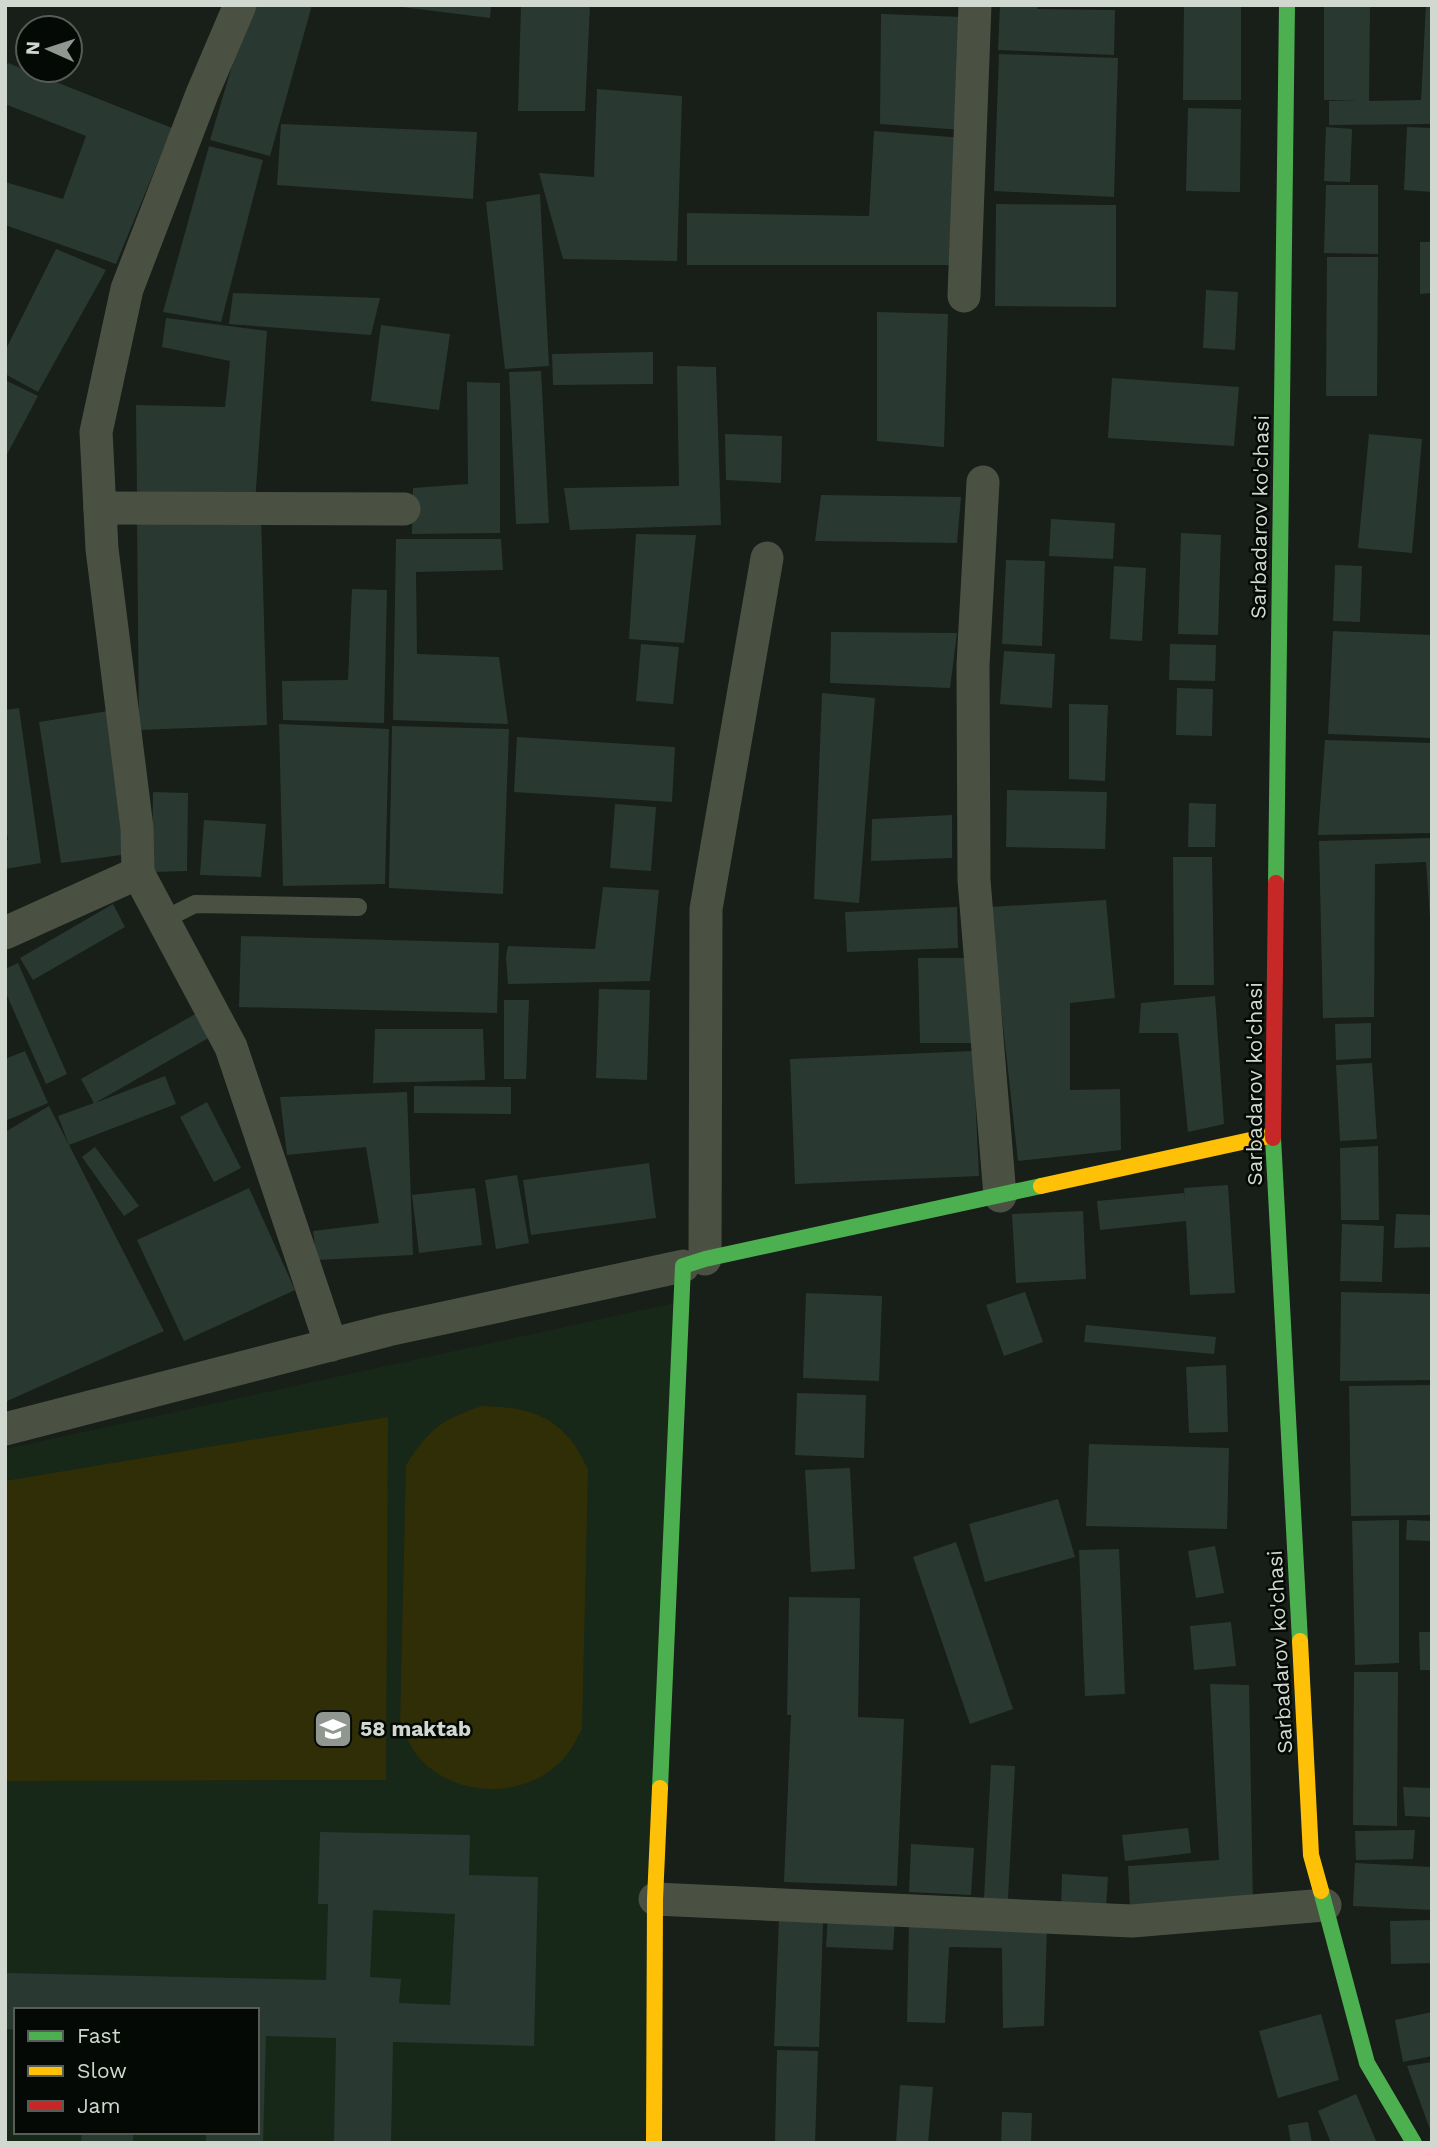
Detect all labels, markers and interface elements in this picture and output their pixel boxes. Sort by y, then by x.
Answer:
north arrow [14,14,84,84]
text: N [21,40,44,56]
street label: Sarbadarov ko'chasi [1245,415,1274,619]
street label: Sarbadarov ko'chasi [1242,982,1267,1186]
street label: Sarbadarov ko'chasi [1262,1550,1297,1754]
school or university icon: 58 maktab [312,1708,354,1750]
place label: 58 maktab [360,1716,471,1741]
legend [14,2008,259,2134]
text: Fast [77,2023,121,2048]
text: Slow [77,2058,127,2083]
text: Jam [77,2093,120,2118]

